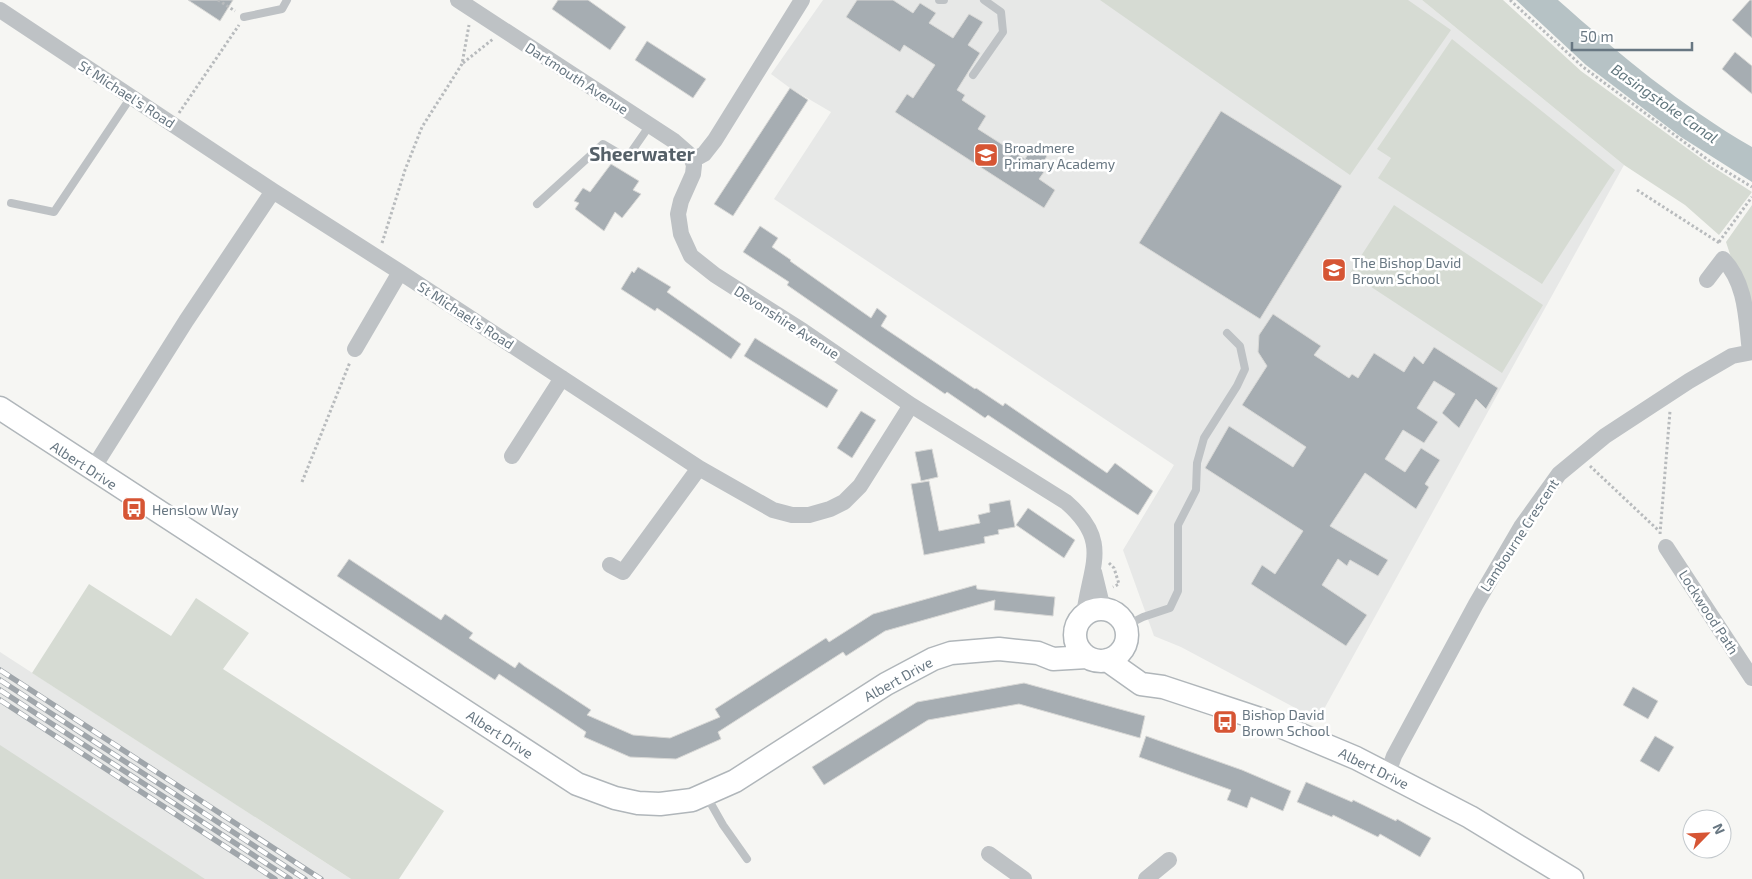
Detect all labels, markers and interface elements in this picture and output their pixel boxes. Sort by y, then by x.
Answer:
scale bar [1572,20,1692,52]
text: 50 m [1580,27,1614,45]
street label: Dartmouth Avenue [522,38,632,118]
street label: St Michael's Road [76,57,178,131]
water label: Basingstoke Canal [1608,60,1722,146]
place label: Broadmere Primary Academy [1004,139,1116,172]
district label: Sheerwater [589,142,695,165]
school or university icon: Broadmere Primary Academy [973,142,999,168]
place label: The Bishop David Brown School [1352,254,1461,287]
school or university icon: The Bishop David Brown School [1321,257,1347,283]
street label: St Michael's Road [415,278,517,352]
street label: Devonshire Avenue [731,282,843,362]
street label: Albert Drive [48,437,120,493]
street label: Lambourne Crescent [1476,475,1562,595]
bus stop icon: Henslow Way [121,496,147,522]
place label: Henslow Way [152,501,239,518]
street label: Lockwood Path [1675,567,1743,657]
street label: Albert Drive [861,653,935,705]
street label: Albert Drive [464,706,536,762]
place label: Bishop David Brown School [1242,706,1331,739]
bus stop icon: Bishop David Brown School [1212,709,1238,735]
street label: Albert Drive [1336,744,1412,792]
north arrow [1682,809,1732,859]
text: N [1710,820,1729,837]

